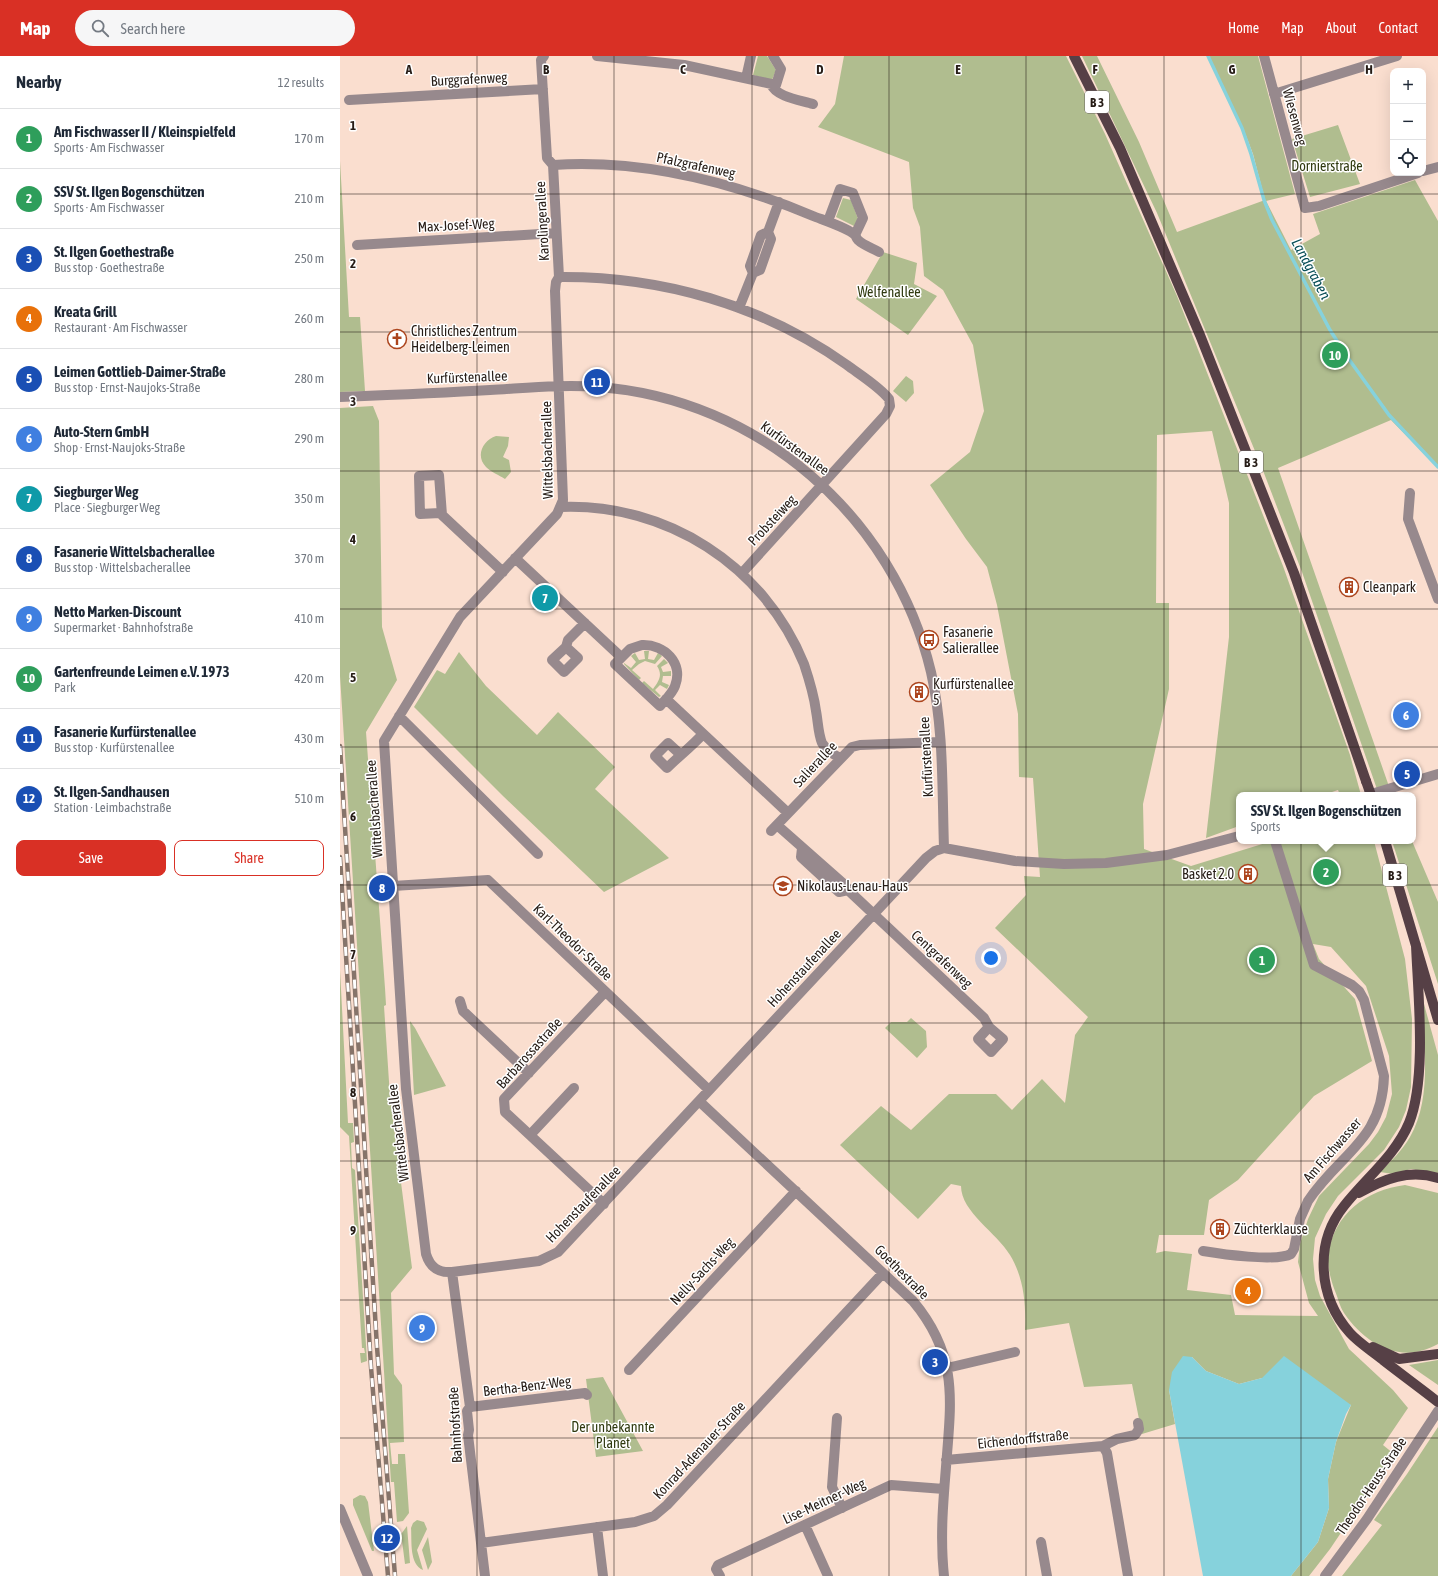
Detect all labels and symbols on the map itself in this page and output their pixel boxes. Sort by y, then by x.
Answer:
text: A [405,62,413,77]
text: B [543,62,550,77]
text: C [680,62,686,77]
text: D [816,62,824,77]
text: E [955,62,961,77]
text: F [1092,62,1098,77]
text: G [1229,62,1236,77]
text: H [1365,62,1373,77]
street label: Burggrafenweg [430,69,508,89]
street label: Wiesenweg [1280,87,1310,147]
road number: B 3 [1085,91,1109,113]
text: 1 [350,118,356,133]
street label: Pfalzgrafenweg [655,149,737,181]
park label: Dornierstraße [1291,158,1363,174]
street label: Karolingerallee [532,181,552,261]
street label: Max-Josef-Weg [417,215,495,235]
water label: Landgraben [1288,235,1335,302]
text: 2 [350,256,356,271]
park label: Welfenallee [857,284,921,300]
place label: Christliches Zentrum Heidelberg-Leimen [411,323,517,355]
church icon: Christliches Zentrum Heidelberg-Leimen [386,328,408,350]
pin: 10 [1322,340,1348,370]
pin: 11 [584,367,610,397]
street label: Kurfürstenallee [426,368,508,386]
text: 3 [350,394,356,409]
street label: Wittelsbacherallee [538,401,556,499]
street label: Kurfürstenallee [758,418,832,478]
road number: B 3 [1239,451,1263,473]
street label: Probsteiweg [745,491,799,549]
text: 4 [349,532,356,547]
building icon: Cleanpark [1338,576,1360,598]
place label: Cleanpark [1363,579,1416,595]
pin: 7 [532,583,558,613]
place label: Fasanerie Salierallee [943,624,999,656]
bus stop icon: Fasanerie Salierallee [918,629,940,651]
text: 5 [350,670,356,685]
place label: Kurfürstenallee 5 [933,676,1014,708]
building icon: Kurfürstenallee 5 [908,681,930,703]
pin: 6 [1393,700,1419,730]
street label: Kurfürstenallee [916,716,936,798]
street label: Salierallee [790,738,840,790]
pin: 5 [1394,759,1420,789]
street label: Wittelsbacherallee [363,760,385,858]
text: 6 [350,809,356,824]
pin: 2 [1313,857,1339,887]
building icon: Basket 2.0 [1237,863,1259,885]
road number: B 3 [1383,864,1407,886]
place label: Basket 2.0 [1182,866,1234,882]
pin: 8 [369,873,395,903]
school or university icon: Nikolaus-Lenau-Haus [772,875,794,897]
place label: Nikolaus-Lenau-Haus [797,878,908,894]
street label: Karl-Theodor-Straße [530,900,616,984]
street label: Hohenstaufenallee [764,926,844,1010]
street label: Centgrafenweg [908,927,976,991]
pin: 1 [1249,945,1275,975]
text: 7 [350,947,356,962]
your location [981,948,1001,968]
street label: Barbarossastraße [493,1014,565,1092]
street label: Wittelsbacherallee [384,1083,412,1183]
text: 8 [350,1085,356,1100]
street label: Am Fischwasser [1300,1114,1365,1185]
street label: Hohenstaufenallee [542,1162,624,1246]
building icon: Züchterklause [1209,1218,1231,1240]
place label: Züchterklause [1234,1221,1308,1237]
text: 9 [350,1223,356,1238]
street label: Nelly-Sachs-Weg [667,1234,737,1308]
street label: Goethestraße [872,1242,932,1302]
pin: 4 [1235,1276,1261,1306]
pin: 9 [409,1313,435,1343]
pin: 3 [922,1347,948,1377]
street label: Bertha-Benz-Weg [482,1373,572,1399]
street label: Bahnhofstraße [445,1387,465,1463]
street label: Konrad-Adenauer-Straße [650,1398,748,1502]
park label: Der unbekannte Planet [571,1419,655,1451]
street label: Eichendorffstraße [977,1426,1069,1452]
street label: Theodor-Heuss-Straße [1332,1434,1410,1538]
street label: Lise-Meitner-Weg [780,1475,868,1527]
pin: 12 [374,1523,400,1553]

